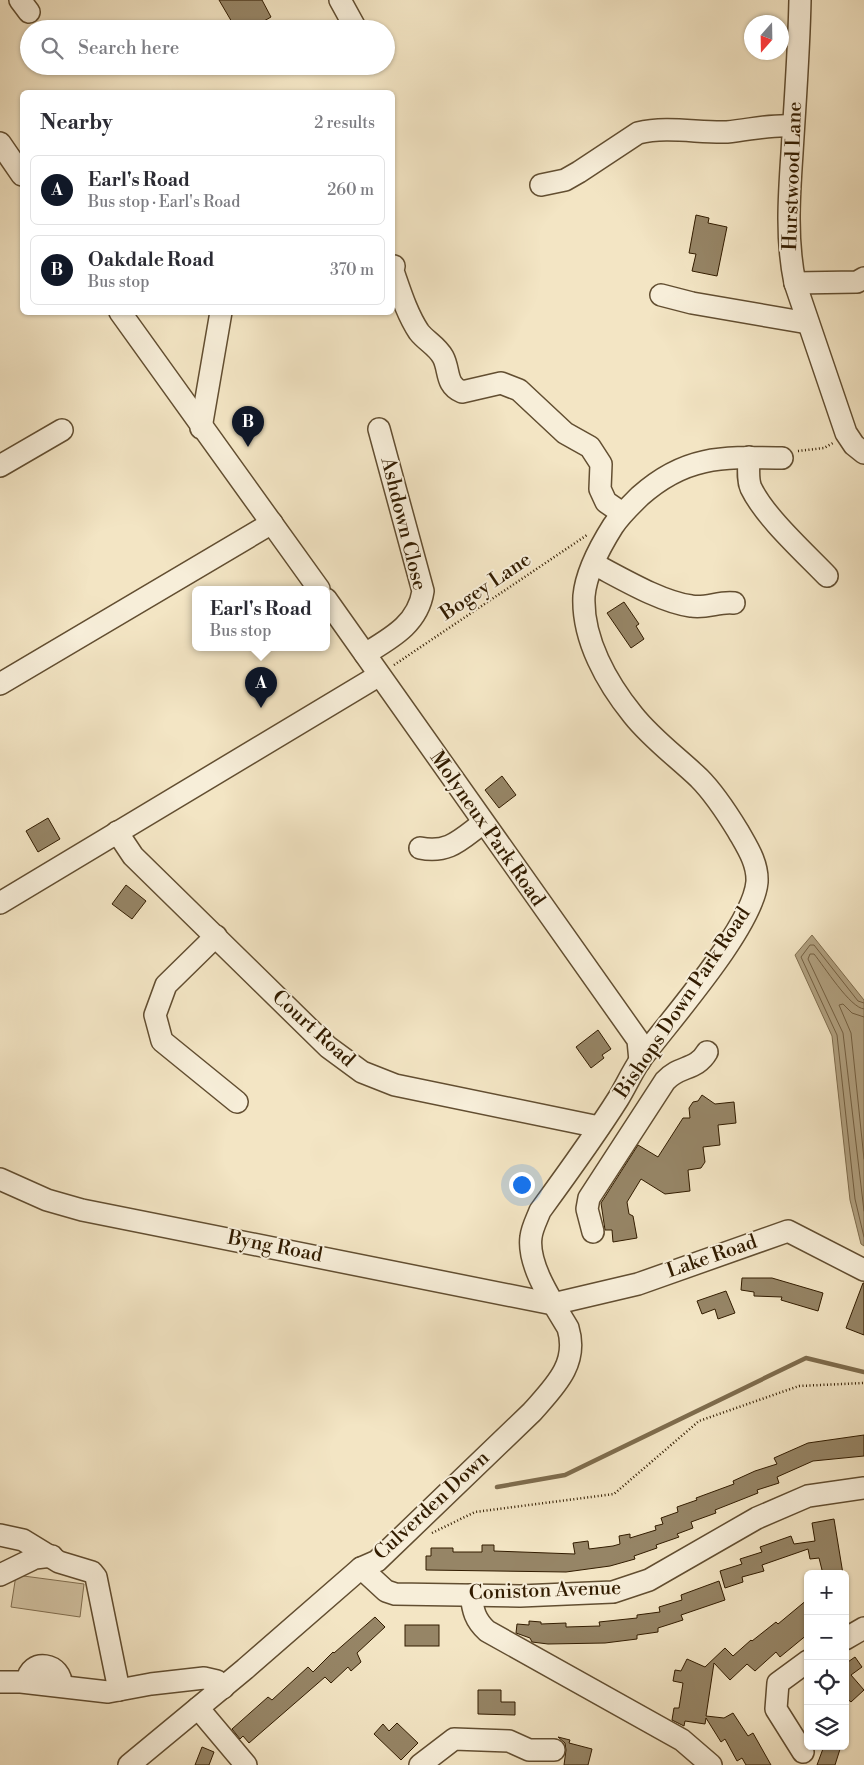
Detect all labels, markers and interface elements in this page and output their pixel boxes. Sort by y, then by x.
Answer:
north arrow [744,15,789,60]
search box [20,20,395,75]
icon: search [38,34,66,62]
text: Search here [78,36,179,60]
street label: Hurstwood Lane [778,101,808,251]
text: Nearby [40,110,113,136]
text: 2 results [314,113,375,133]
text: Earl's Road [88,168,190,192]
text: A [51,180,63,200]
text: 260 m [327,180,374,200]
text: Bus stop · Earl's Road [88,192,240,212]
text: Oakdale Road [88,248,214,272]
text: B [51,260,63,280]
text: 370 m [330,260,374,280]
text: Bus stop [88,272,150,292]
pin: B [232,406,264,447]
street label: Ashdown Close [374,454,432,593]
street label: Bogey Lane [435,547,536,627]
popup [192,586,330,651]
text: Earl's Road [210,597,312,621]
text: Bus stop [210,621,271,641]
pin: A [245,667,277,708]
street label: Molyneux Park Road [424,746,550,912]
street label: Bishops Down Park Road [609,902,757,1104]
street label: Court Road [266,985,360,1073]
your location [509,1172,535,1198]
street label: Byng Road [224,1225,325,1269]
street label: Lake Road [663,1230,761,1284]
street label: Culverden Down [369,1446,495,1566]
map controls [804,1570,849,1750]
button: + [804,1570,849,1615]
street label: Coniston Avenue [468,1576,622,1606]
button: − [804,1615,849,1660]
button: locate [804,1660,849,1705]
button: layers [804,1705,849,1750]

